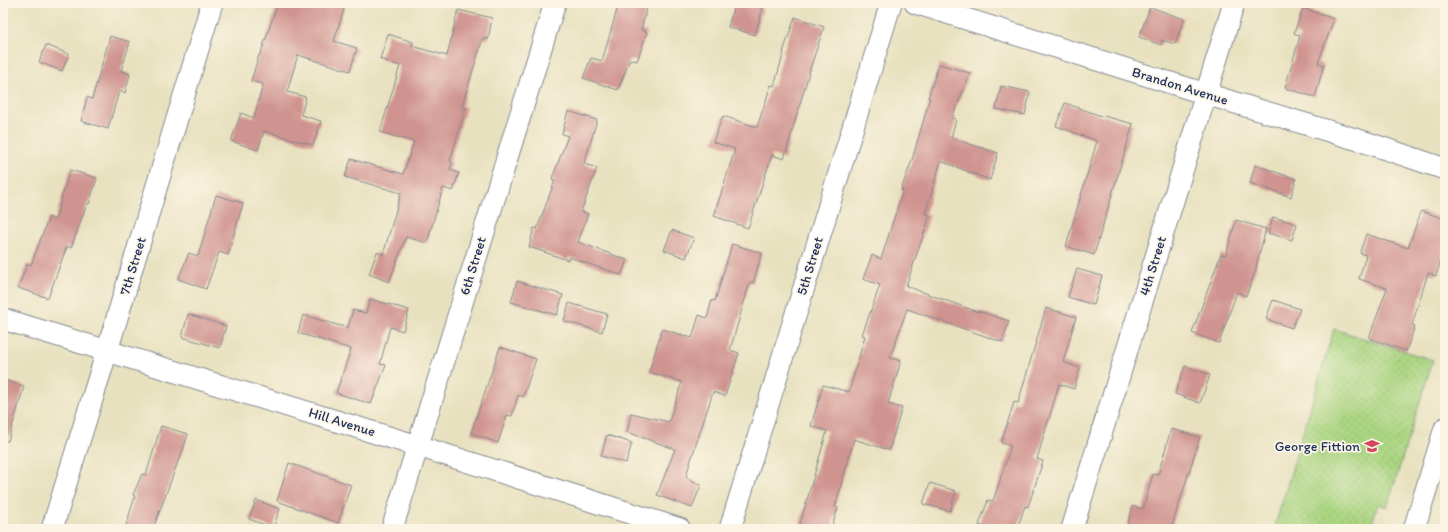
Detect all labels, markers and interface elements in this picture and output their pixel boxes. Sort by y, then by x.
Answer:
street label: Brandon Avenue [1130,63,1230,109]
street label: 4th Street [1136,234,1170,298]
street label: 7th Street [116,235,150,297]
street label: 6th Street [456,235,490,297]
street label: 5th Street [793,235,827,297]
street label: Hill Avenue [307,404,378,440]
school or university icon: George Fittion [1363,437,1381,455]
place label: George Fittion [1275,438,1360,455]

